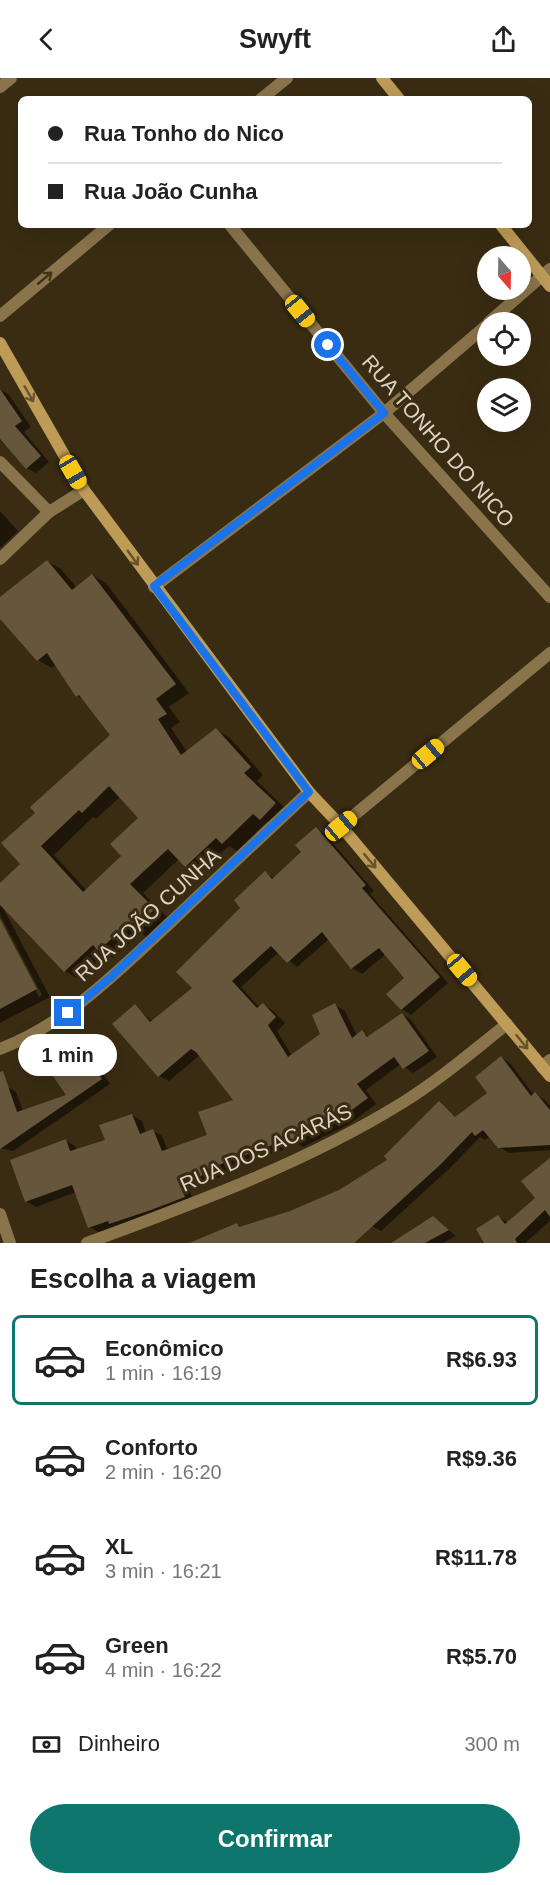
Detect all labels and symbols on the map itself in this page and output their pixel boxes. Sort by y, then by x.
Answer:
north arrow [477,246,531,300]
one-way arrow [37,271,52,285]
car [282,291,318,331]
route start [314,331,341,358]
street label: RUA TONHO DO NICO [358,350,519,531]
one-way arrow [23,385,35,402]
car [56,452,90,492]
one-way arrow [127,550,140,566]
car [408,736,448,772]
car [321,808,361,844]
street label: RUA JOÃO CUNHA [71,844,225,986]
one-way arrow [363,853,376,869]
car [444,950,480,990]
route end [54,999,81,1026]
callout: 1 min [19,1034,118,1076]
one-way arrow [516,1034,529,1050]
street label: RUA DOS ACARÁS [176,1099,355,1196]

